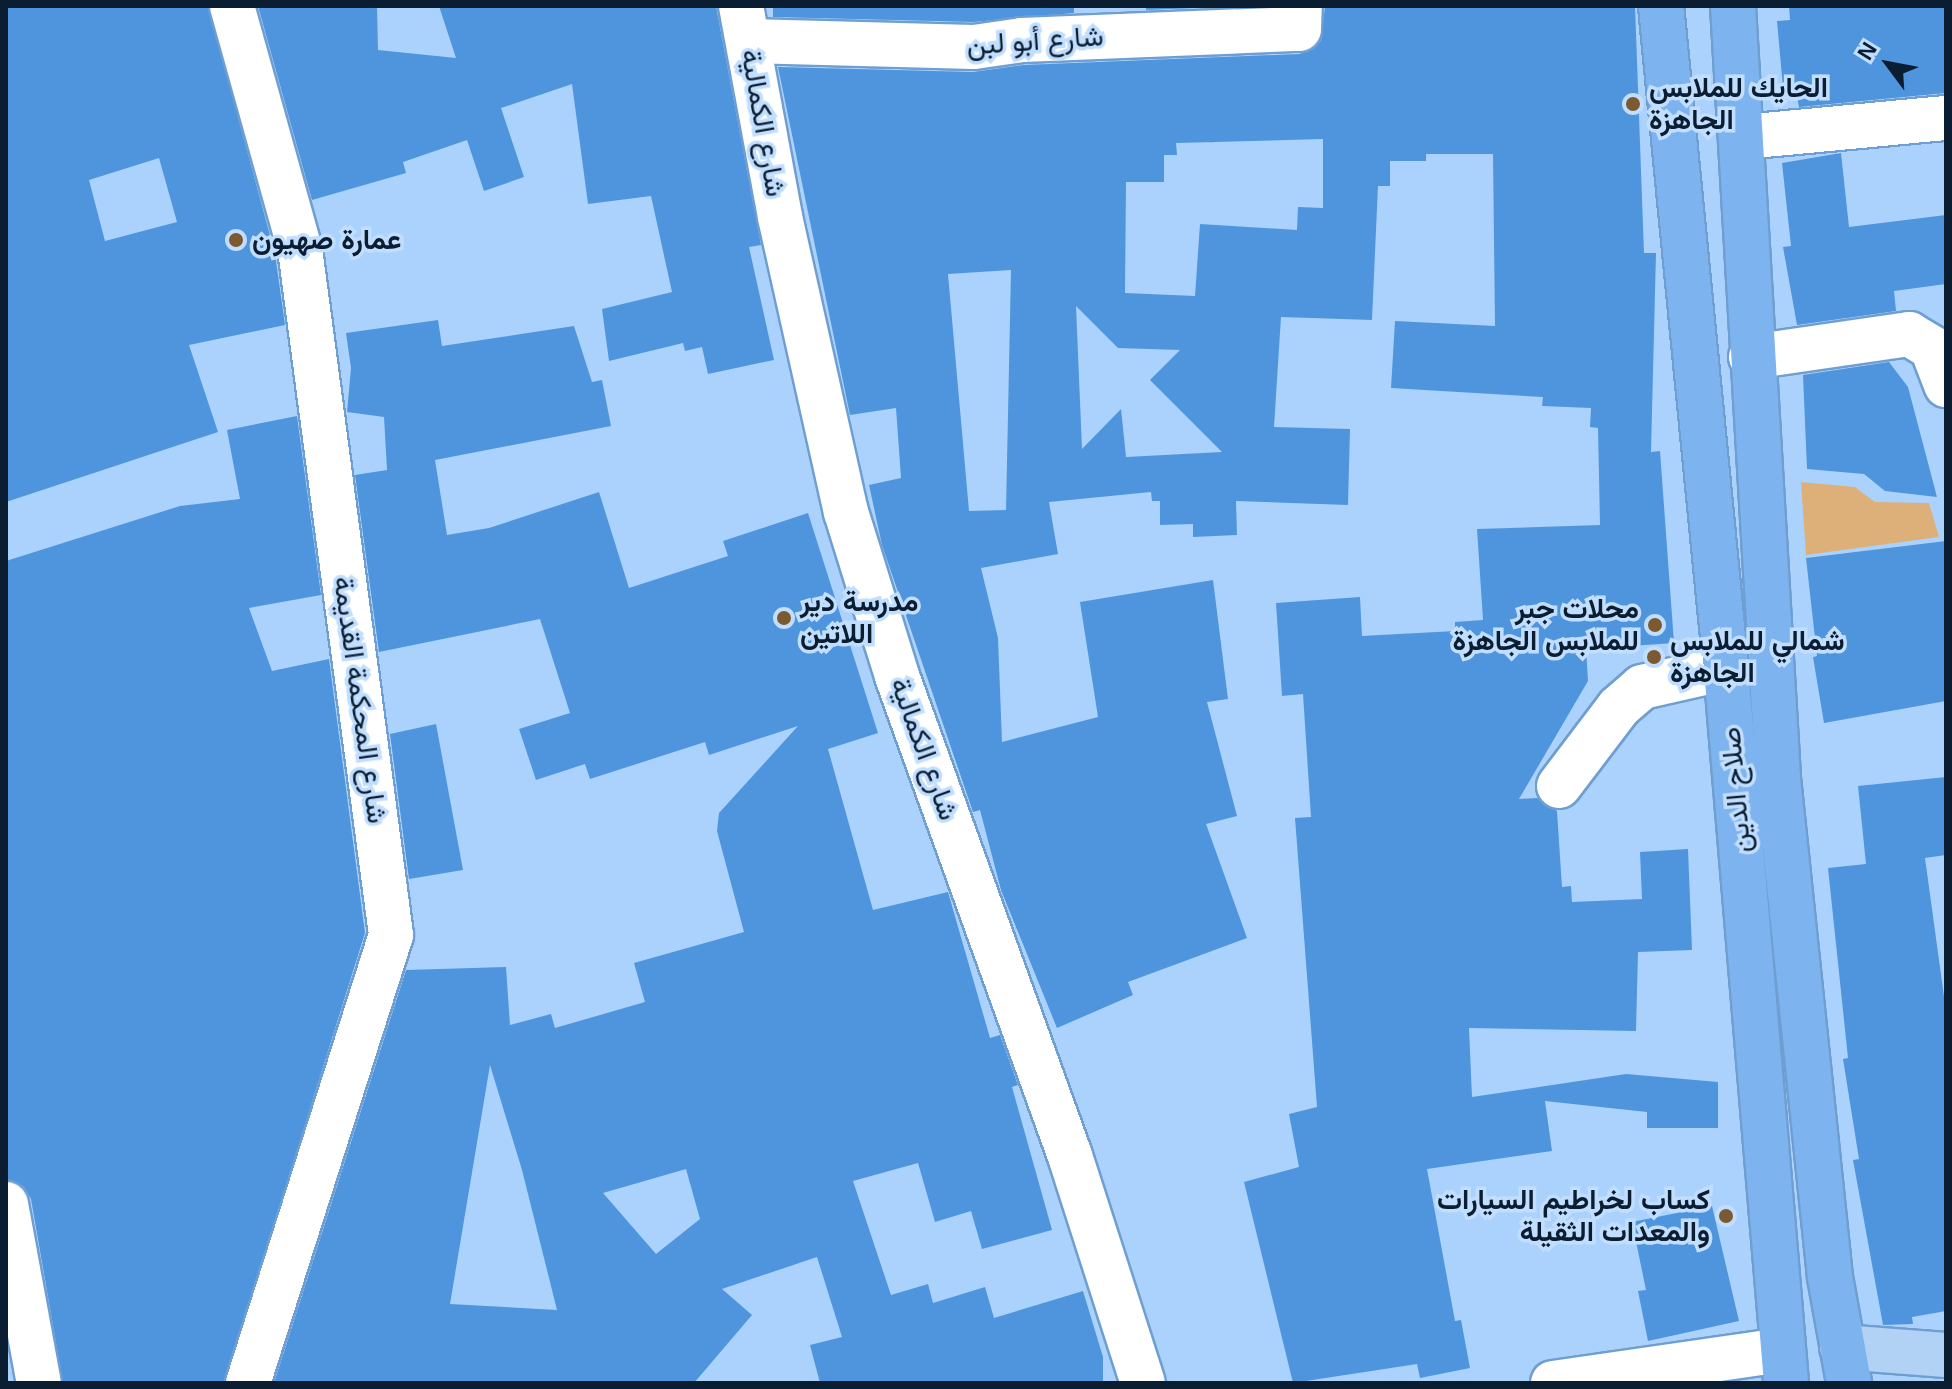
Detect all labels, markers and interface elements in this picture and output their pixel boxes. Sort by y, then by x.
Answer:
street label: شارع أبو لبن [965,19,1105,63]
north arrow [1848,24,1928,104]
text: N [1852,38,1882,64]
street label: شارع الكمالية [734,47,792,199]
place label: الحايك للملابس الجاهزة [1649,71,1828,137]
marker: الحايك للملابس الجاهزة [1624,95,1642,113]
place label: عمارة صهيون [252,223,401,257]
marker: عمارة صهيون [227,231,245,249]
street label: شارع المحكمة القديمة [326,574,394,826]
place label: مدرسة دير اللاتين [800,585,918,651]
place label: محلات جبر للملابس الجاهزة [1453,592,1639,658]
marker: مدرسة دير اللاتين [775,609,793,627]
marker: محلات جبر للملابس الجاهزة [1646,616,1664,634]
place label: شمالي للملابس الجاهزة [1670,624,1845,690]
marker: شمالي للملابس الجاهزة [1645,648,1663,666]
street label: شارع الكمالية [883,673,965,825]
street label: صلاح الدين [1714,726,1758,854]
place label: كساب لخراطيم السيارات والمعدات الثقيلة [1437,1183,1710,1249]
marker: كساب لخراطيم السيارات والمعدات الثقيلة [1717,1207,1735,1225]

